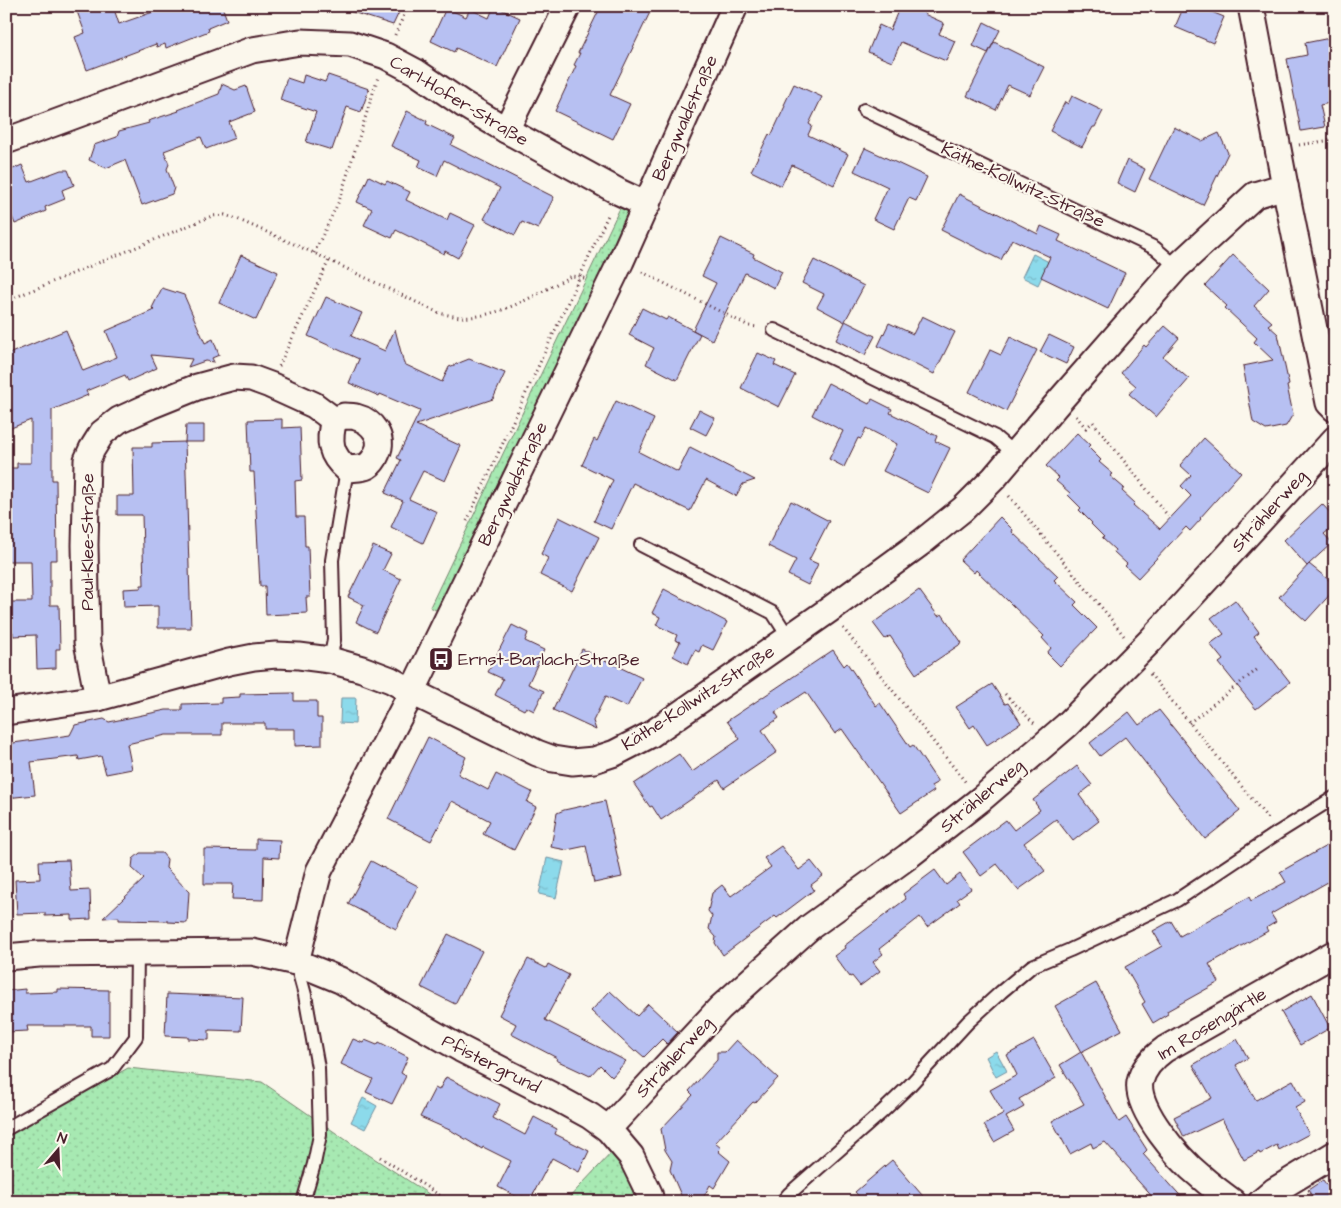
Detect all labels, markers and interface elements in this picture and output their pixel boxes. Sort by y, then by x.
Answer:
street label: Carl-Hofer-Straße [385,50,533,152]
street label: Bergwaldstraße [646,51,725,185]
street label: Käthe-Kollwitz-Straße [937,136,1109,234]
street label: Bergwaldstraße [472,417,555,551]
street label: Strählerweg [1225,464,1313,558]
street label: Paul-Klee-Straße [75,473,100,611]
street label: Käthe-Kollwitz-Straße [617,639,780,757]
bus stop icon: Ernst-Barlach-Straße [428,646,454,672]
place label: Ernst-Barlach-Straße [458,647,640,672]
street label: Strählerweg [935,753,1030,839]
street label: Im Rosengärtle [1153,982,1272,1067]
street label: Strählerweg [630,1011,719,1104]
street label: Pfistergrund [437,1028,545,1100]
north arrow [32,1126,82,1176]
text: N [54,1128,70,1150]

